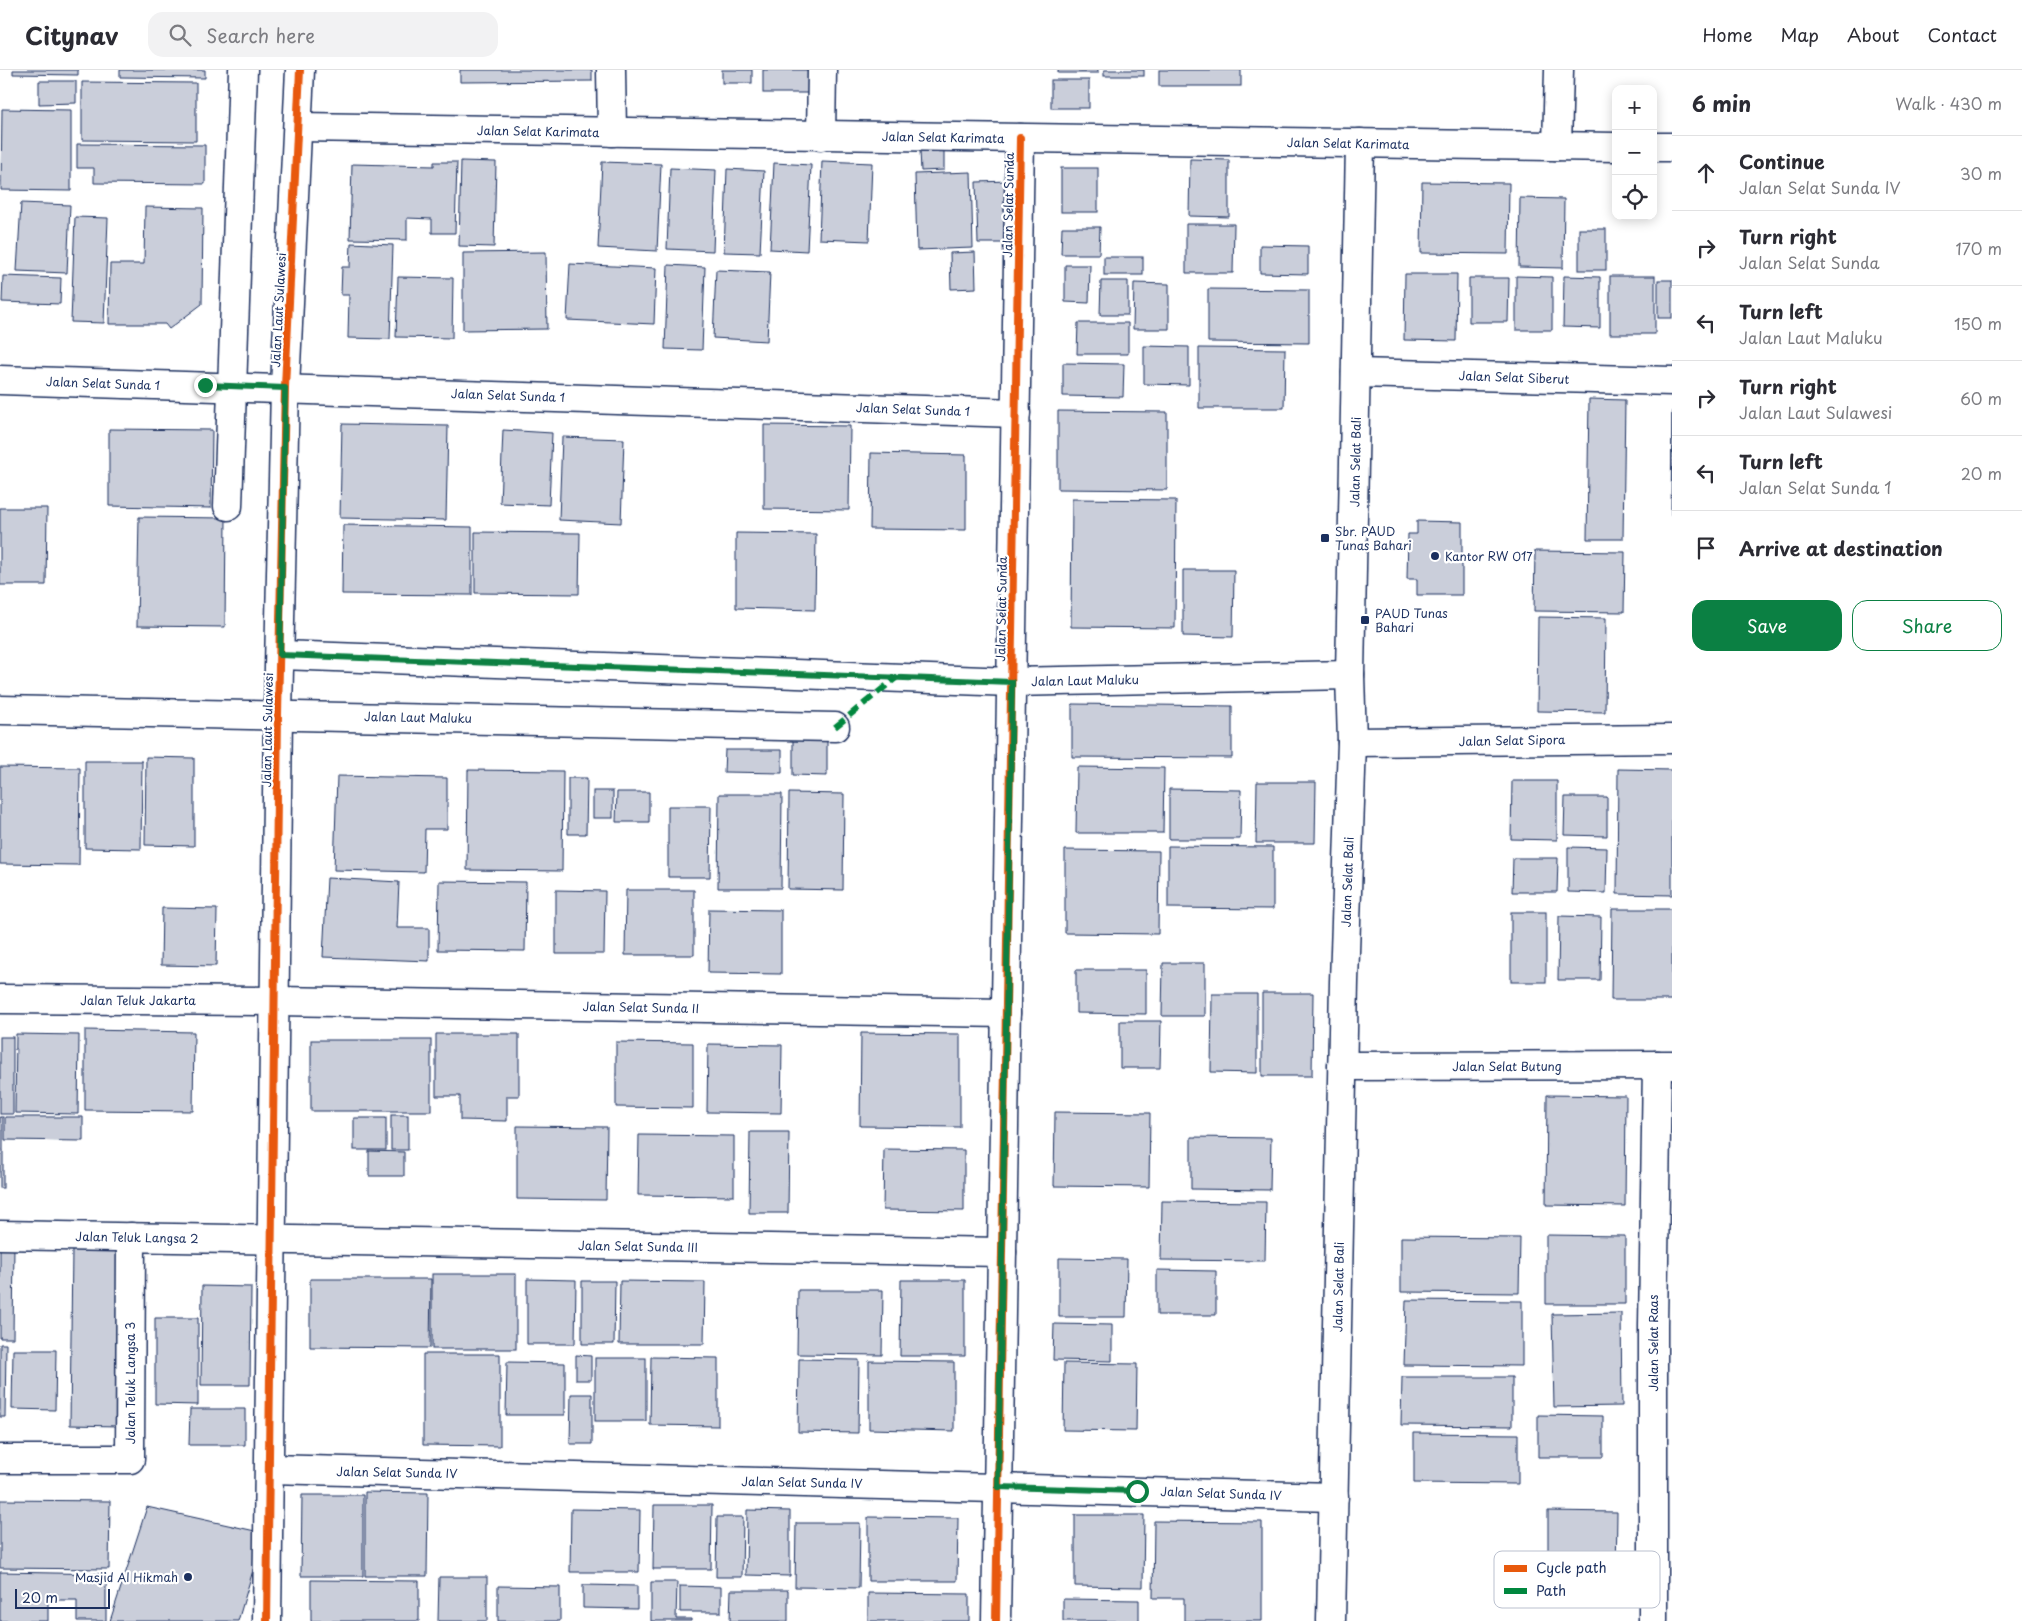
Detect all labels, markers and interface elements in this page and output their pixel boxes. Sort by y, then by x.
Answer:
search box [148,12,498,57]
text: Citynav [25,17,118,53]
icon: search [166,21,194,49]
text: Search here [206,21,315,49]
text: Home [1702,21,1752,48]
text: Map [1780,21,1819,48]
text: About [1847,21,1899,48]
text: Contact [1927,21,1997,48]
map controls [1612,85,1657,220]
button: + [1612,85,1657,130]
text: 6 min [1692,87,1751,119]
text: Walk · 430 m [1895,91,2002,115]
street label: Jalan Selat Karimata [477,121,600,141]
street label: Jalan Selat Karimata [882,127,1005,147]
button: − [1612,130,1657,175]
street label: Jalan Selat Karimata [1287,133,1410,153]
text: Continue [1739,147,1825,175]
street label: Jalan Selat Sunda [998,152,1018,258]
icon: ahead [1692,159,1720,187]
text: 30 m [1960,161,2002,185]
button: locate [1612,175,1657,220]
text: Jalan Selat Sunda IV [1739,175,1901,199]
text: Turn right [1739,222,1837,250]
icon: right [1692,234,1720,262]
text: 170 m [1956,236,2002,260]
text: Jalan Selat Sunda [1739,250,1880,274]
street label: Jalan Laut Sulawesi [266,252,290,368]
text: Turn left [1739,297,1823,325]
icon: left [1692,309,1720,337]
text: 150 m [1954,311,2002,335]
text: Jalan Laut Maluku [1739,325,1883,349]
street label: Jalan Selat Siberut [1458,366,1570,388]
street label: Jalan Selat Sunda 1 [46,372,160,394]
text: Turn right [1739,372,1837,400]
route end [194,374,217,397]
street label: Jalan Selat Sunda 1 [451,384,565,406]
icon: right [1692,384,1720,412]
text: 60 m [1960,386,2002,410]
street label: Jalan Selat Sunda 1 [856,398,970,420]
text: Jalan Laut Sulawesi [1739,400,1892,424]
street label: Jalan Selat Bali [1345,417,1365,507]
text: Turn left [1739,447,1823,475]
icon: left [1692,459,1720,487]
text: 20 m [1961,461,2002,485]
text: Jalan Selat Sunda 1 [1739,475,1891,499]
place label: Sbr. PAUD Tunas Bahari [1335,522,1412,554]
marker: Sbr. PAUD Tunas Bahari [1319,532,1331,544]
icon: arrive [1692,534,1720,562]
text: Arrive at destination [1739,534,1943,562]
place label: Kantor RW 017 [1445,547,1533,565]
marker: Kantor RW 017 [1429,550,1441,562]
street label: Jalan Selat Sunda [991,556,1011,662]
button: Save [1692,600,1842,651]
button: Share [1852,600,2002,651]
place label: PAUD Tunas Bahari [1375,604,1448,636]
marker: PAUD Tunas Bahari [1359,614,1371,626]
street label: Jalan Laut Maluku [1031,670,1139,690]
street label: Jalan Laut Sulawesi [257,672,277,788]
street label: Jalan Laut Maluku [364,707,472,727]
street label: Jalan Selat Sipora [1458,730,1566,750]
street label: Jalan Selat Bali [1336,836,1358,928]
street label: Jalan Teluk Jakarta [80,991,196,1009]
street label: Jalan Selat Sunda II [583,997,699,1017]
street label: Jalan Selat Butung [1452,1057,1562,1075]
street label: Jalan Teluk Langsa 2 [75,1227,199,1247]
street label: Jalan Selat Sunda III [578,1236,698,1256]
street label: Jalan Selat Bali [1328,1242,1348,1332]
street label: Jalan Selat Raas [1644,1294,1662,1391]
street label: Jalan Teluk Langsa 3 [121,1322,139,1444]
street label: Jalan Selat Sunda IV [336,1462,458,1482]
street label: Jalan Selat Sunda IV [741,1472,863,1492]
route start [1126,1480,1149,1503]
street label: Jalan Selat Sunda IV [1160,1482,1283,1504]
legend [1494,1551,1660,1608]
text: Cycle path [1536,1557,1607,1578]
place label: Masjid Al Hikmah [75,1568,178,1586]
marker: Masjid Al Hikmah [182,1571,194,1583]
text: Path [1536,1580,1566,1601]
scale bar [15,1586,110,1609]
text: 20 m [22,1587,58,1608]

